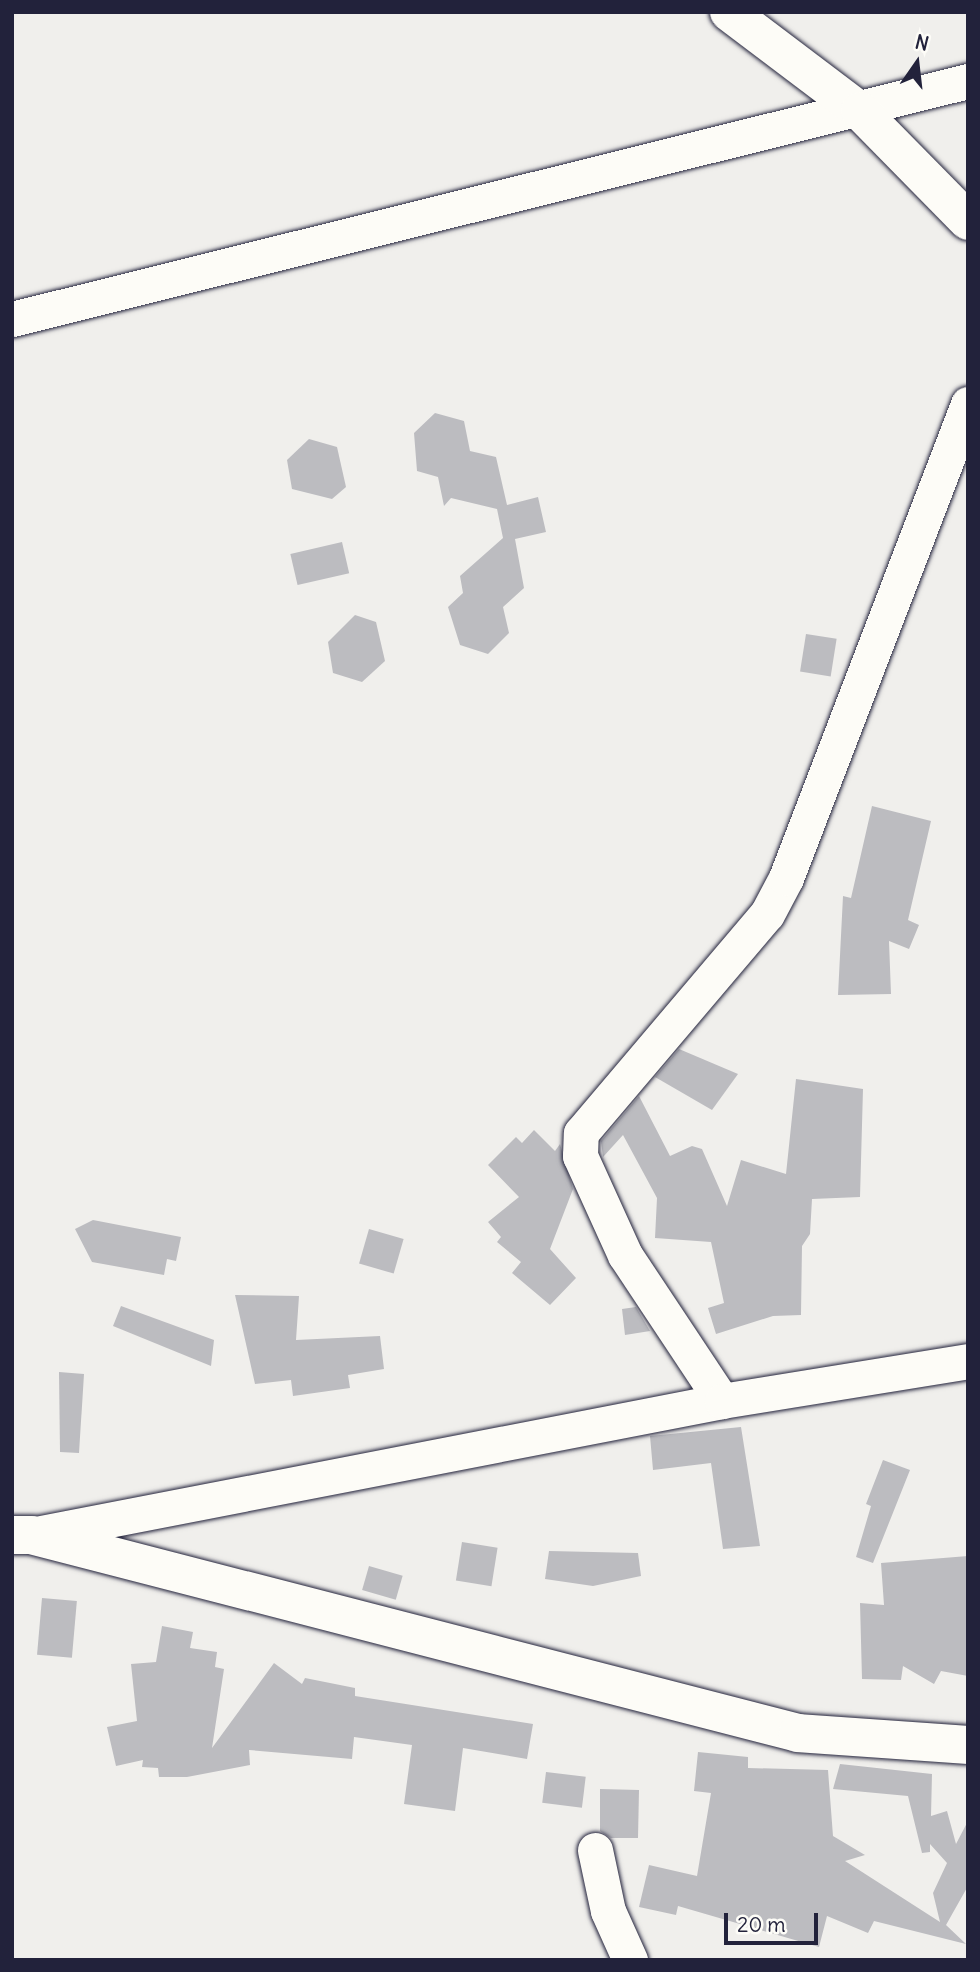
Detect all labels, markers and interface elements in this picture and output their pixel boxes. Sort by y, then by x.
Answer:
north arrow [882,28,952,98]
text: N [913,29,931,56]
scale bar [728,1898,822,1942]
text: 20 m [737,1911,786,1938]

